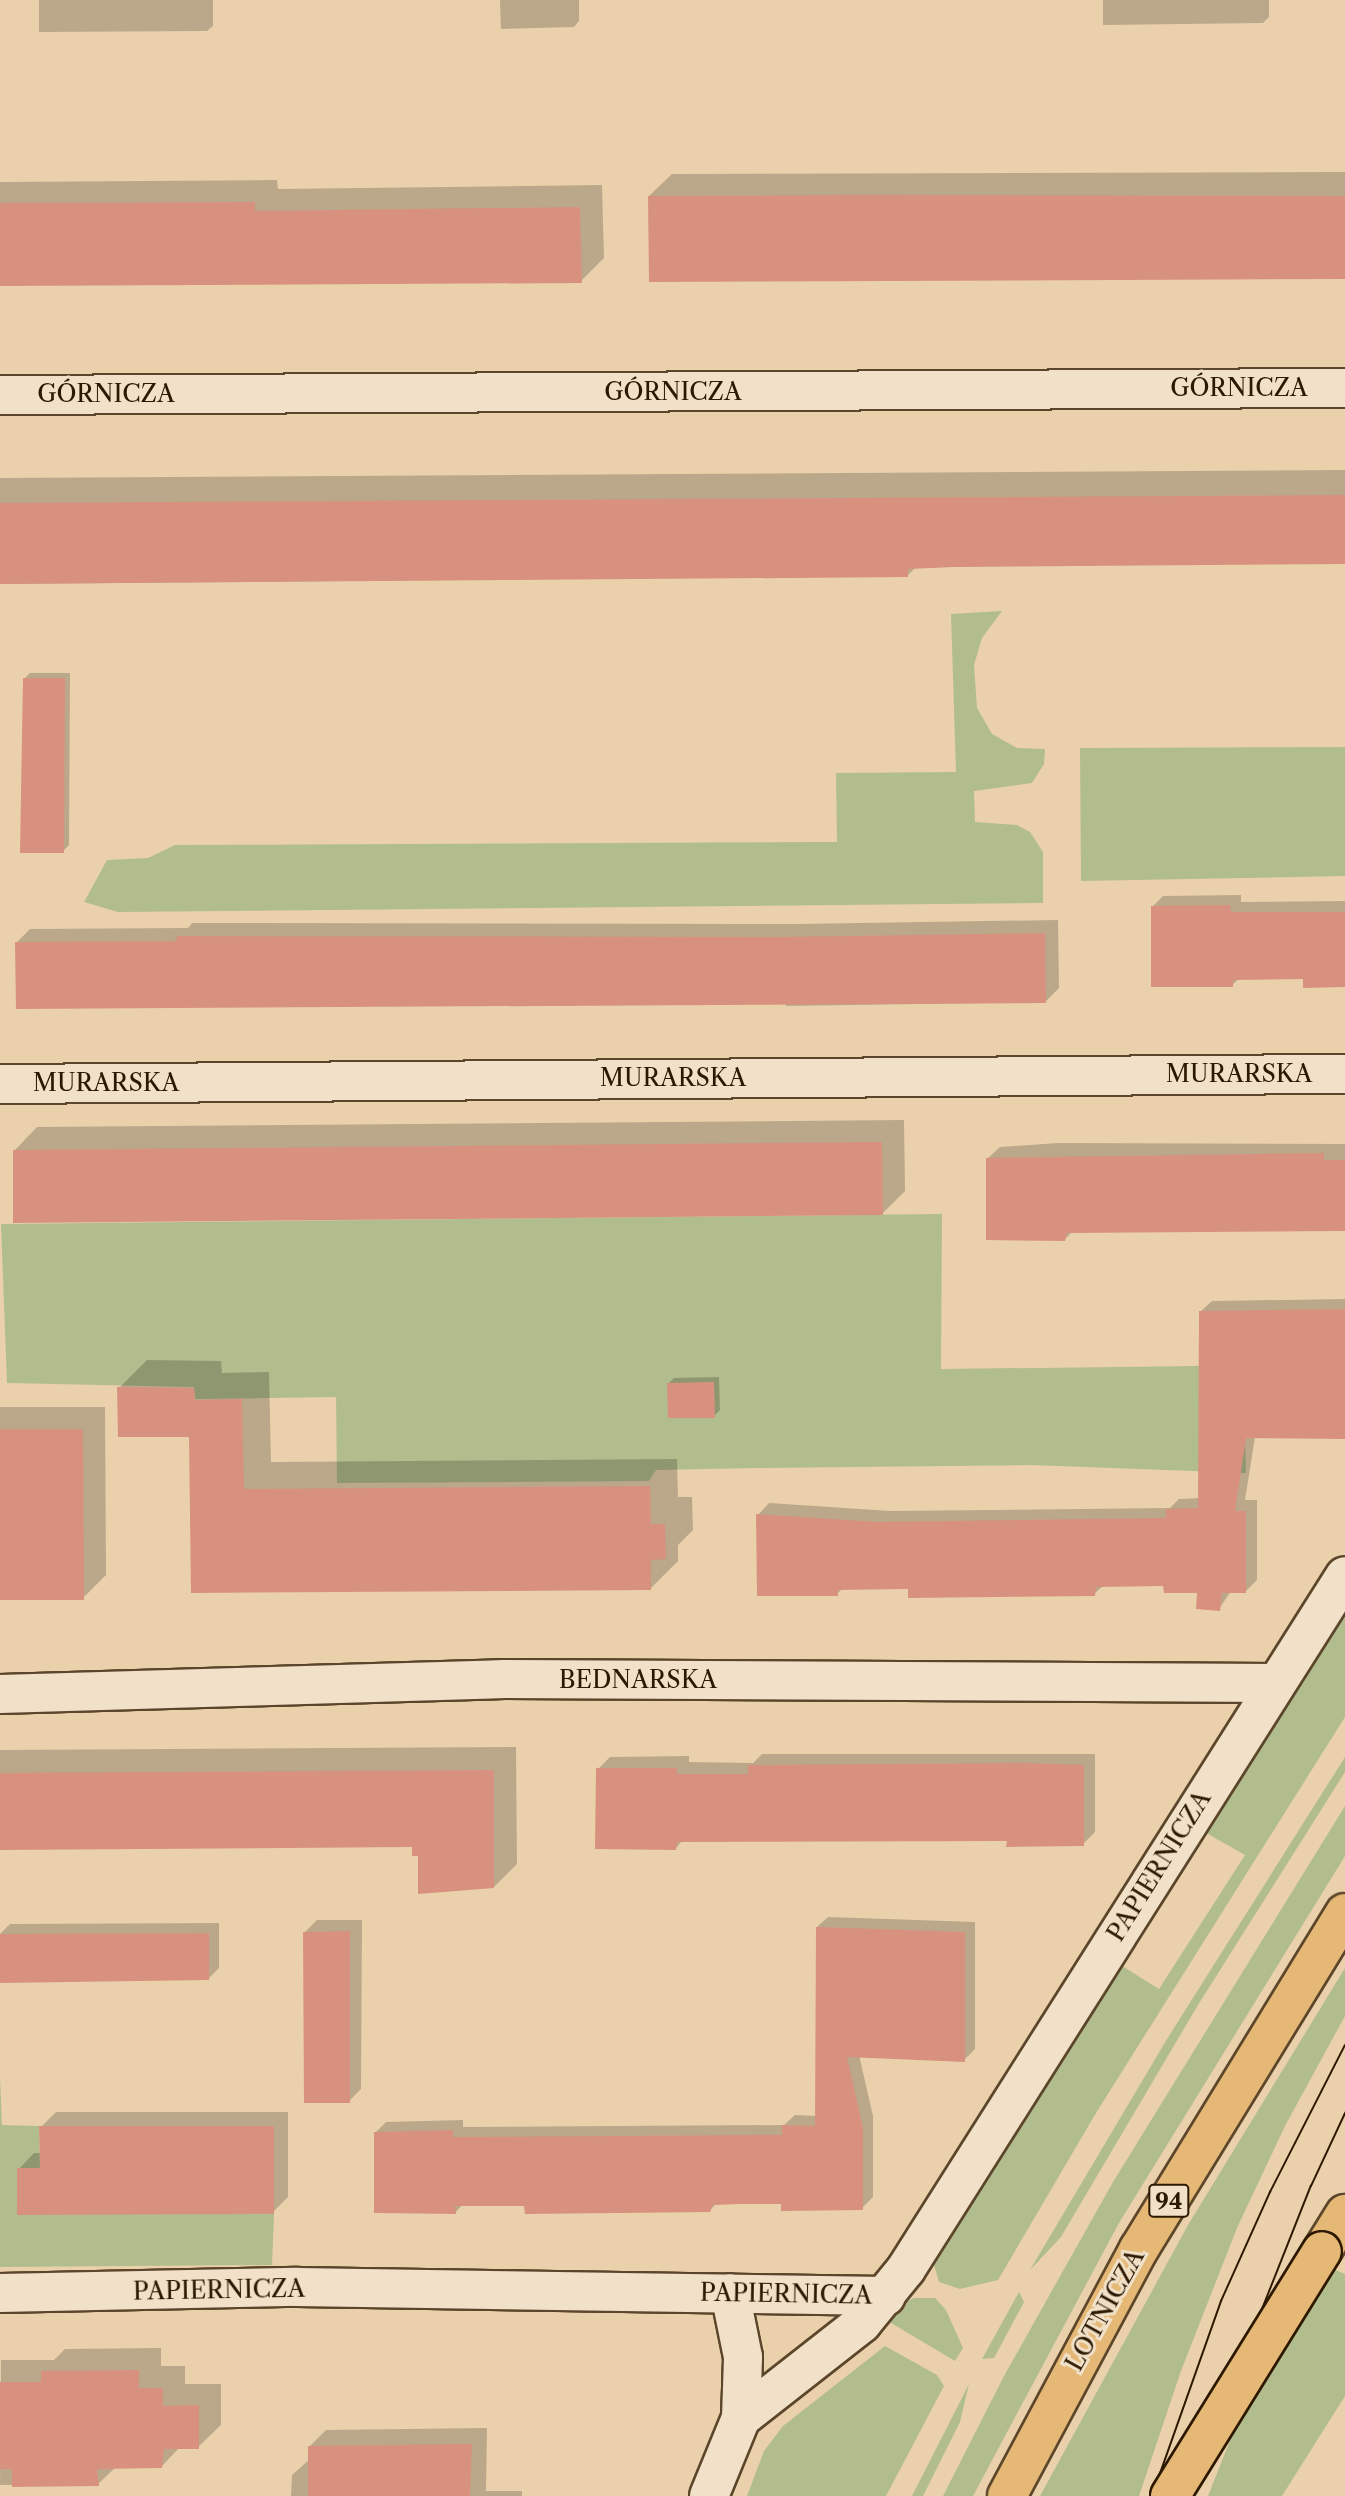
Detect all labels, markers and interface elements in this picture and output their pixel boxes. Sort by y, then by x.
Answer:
street label: GÓRNICZA [1170,374,1308,402]
street label: GÓRNICZA [604,378,742,406]
street label: GÓRNICZA [37,380,175,408]
street label: MURARSKA [1166,1060,1312,1088]
street label: MURARSKA [600,1064,746,1092]
street label: MURARSKA [33,1069,179,1097]
street label: BEDNARSKA [559,1666,717,1694]
street label: PAPIERNICZA [1101,1785,1217,1947]
road number: 94 [1148,2182,1190,2220]
street label: LOTNICZA [1060,2244,1150,2376]
street label: PAPIERNICZA [133,2274,305,2306]
street label: PAPIERNICZA [700,2278,872,2310]

